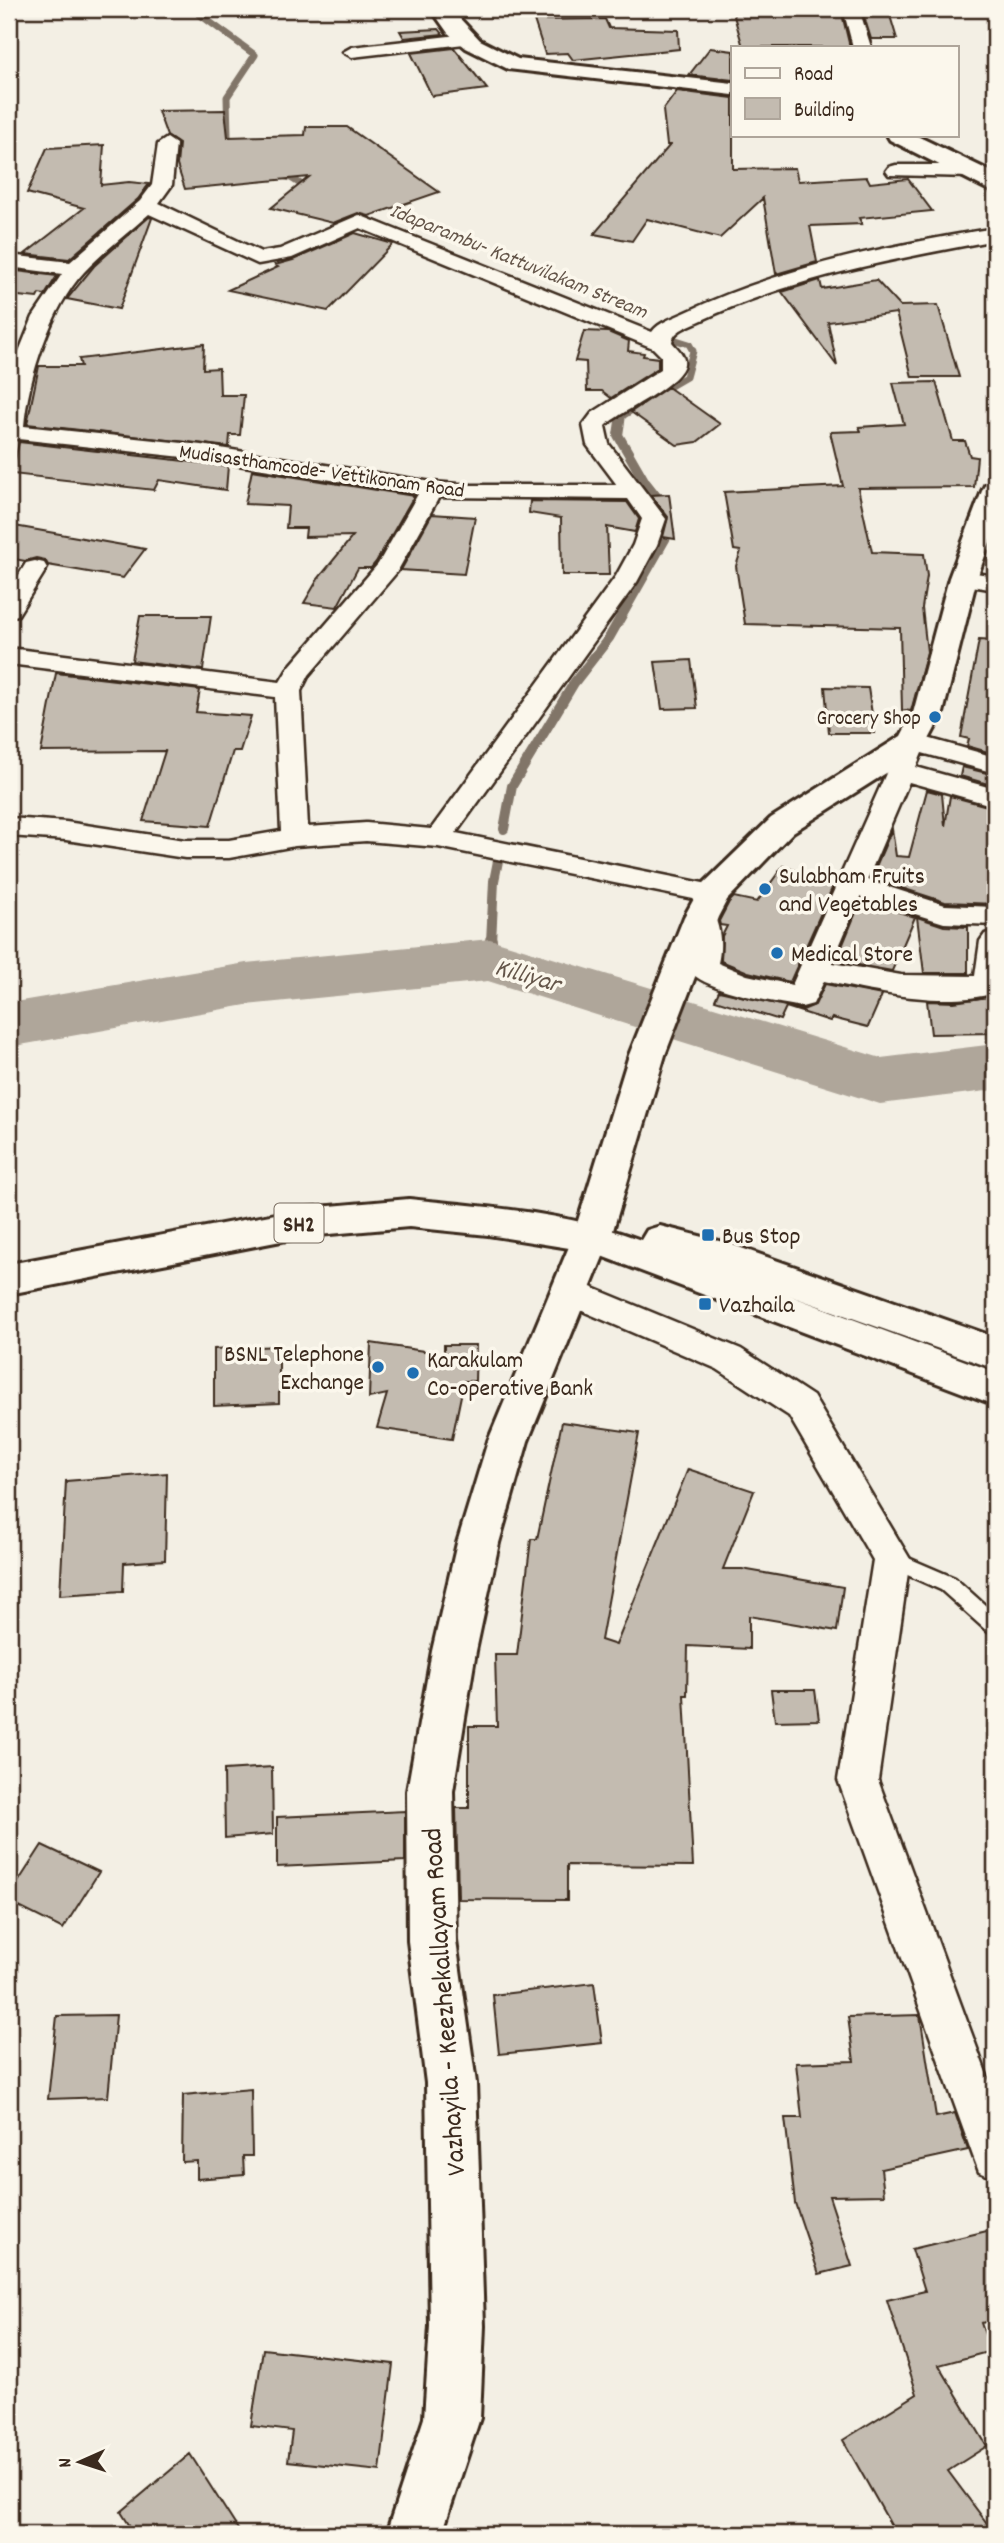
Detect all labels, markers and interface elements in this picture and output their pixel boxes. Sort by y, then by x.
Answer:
legend [731,46,958,136]
text: Road [794,61,833,91]
text: Building [794,97,854,127]
water label: Idaparambu- Kattuvilakam Stream [385,197,652,329]
street label: Mudisasthamcode- Vettikonam Road [177,438,466,508]
place label: Grocery Shop [817,705,921,735]
marker: Grocery Shop [927,709,943,725]
place label: Sulabham Fruits and Vegetables [779,861,925,923]
marker: Sulabham Fruits and Vegetables [757,881,773,897]
place label: Medical Store [791,939,913,973]
marker: Medical Store [769,945,785,961]
water label: Killiyar [490,950,567,1005]
road number: SH2 [274,1204,324,1242]
place label: Bus Stop [722,1221,801,1255]
marker: Bus Stop [700,1227,716,1243]
place label: Vazhaila [719,1290,795,1324]
marker: Vazhaila [697,1296,713,1312]
place label: BSNL Telephone Exchange [224,1339,364,1401]
place label: Karakulam Co-operative Bank [427,1345,593,1407]
marker: BSNL Telephone Exchange [370,1359,386,1375]
marker: Karakulam Co-operative Bank [405,1365,421,1381]
street label: Vazhayila - Keezhekallayam Road [415,1826,479,2177]
north arrow [46,2428,116,2498]
text: N [53,2457,80,2468]

